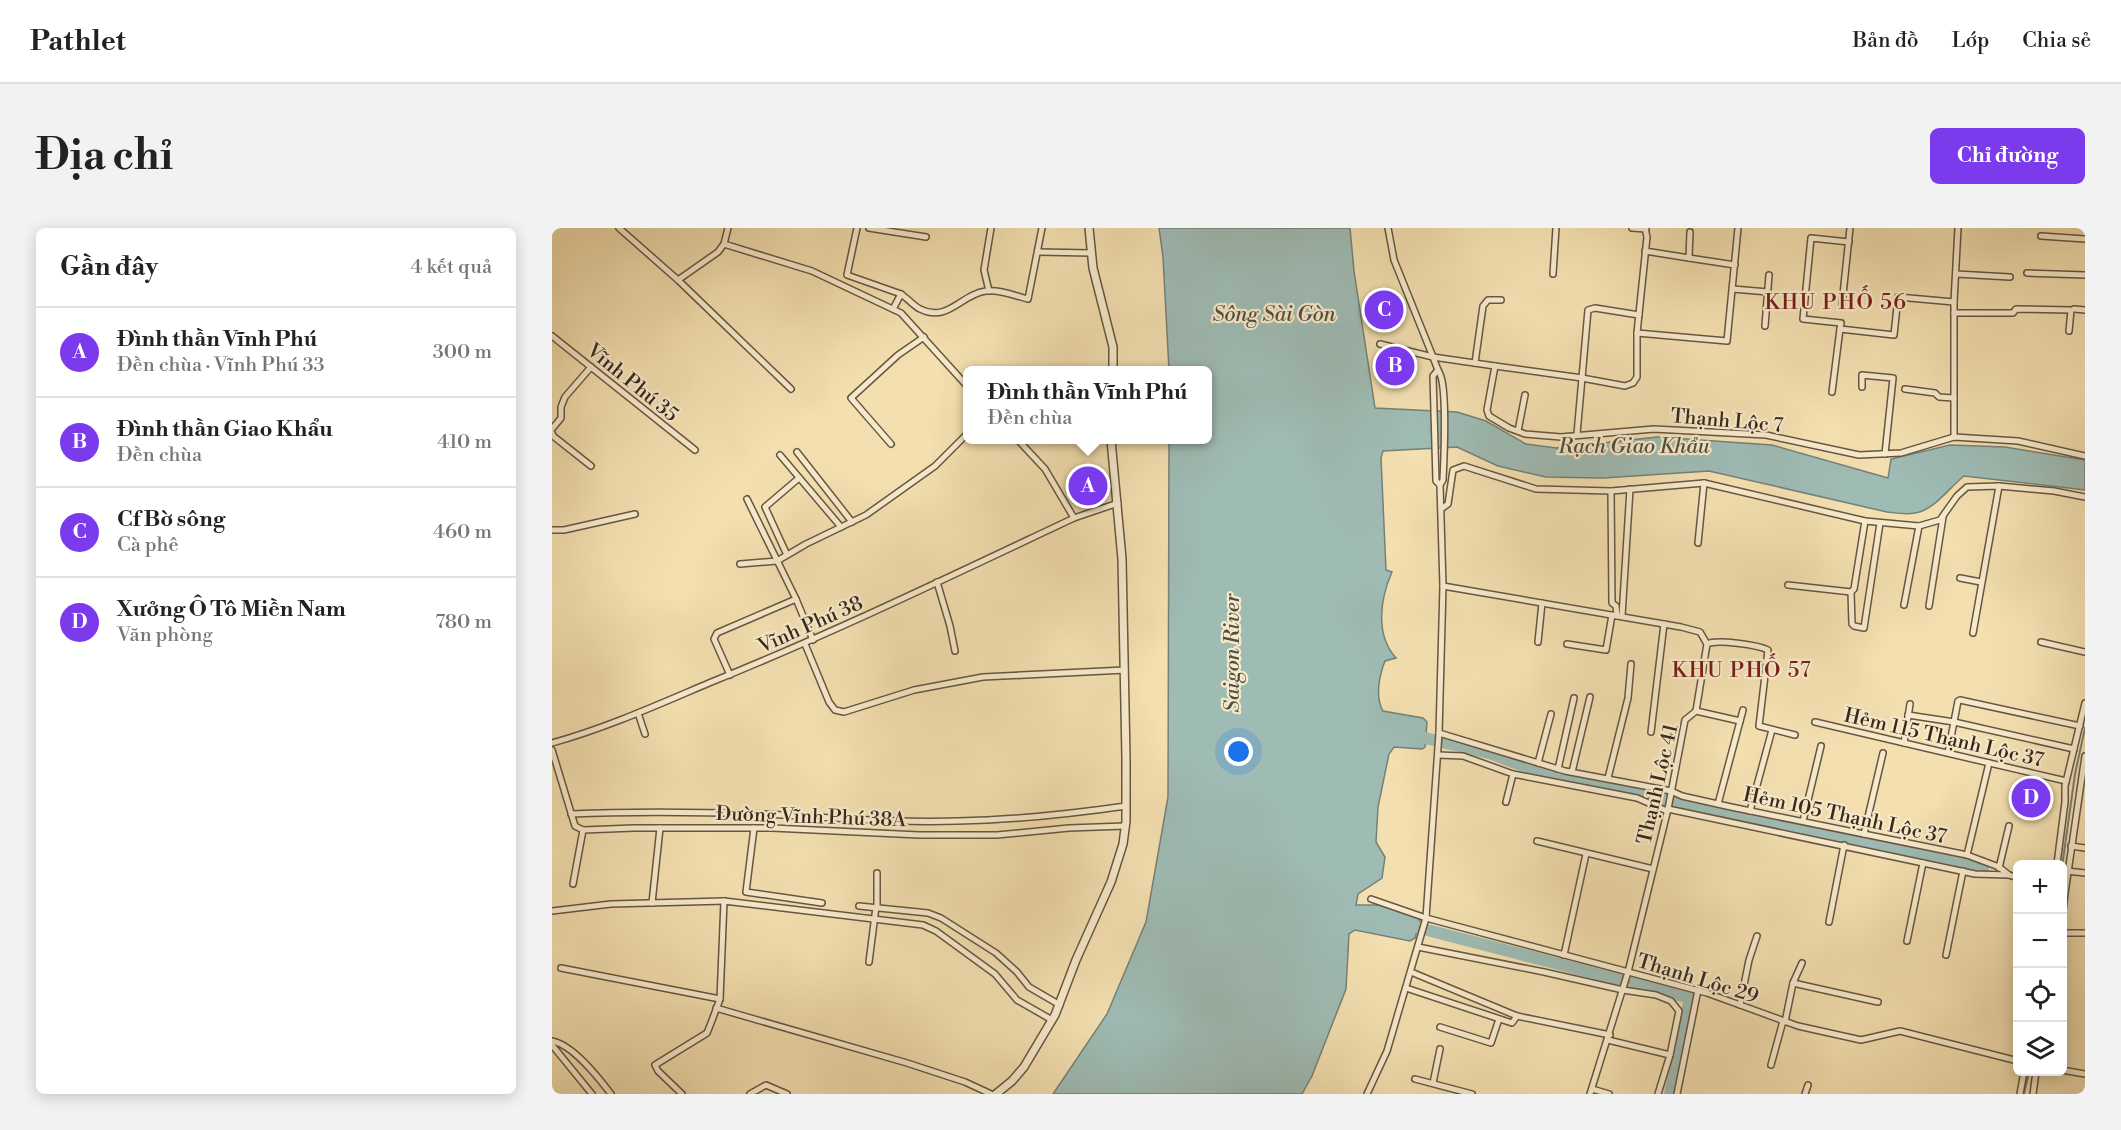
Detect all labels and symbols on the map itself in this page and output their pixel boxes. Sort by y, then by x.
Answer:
district label: KHU PHỐ 56 [1764,285,1908,316]
pin: C [1364,288,1404,332]
water label: Sông Sài Gòn [1212,302,1336,328]
street label: Vĩnh Phú 35 [580,338,683,428]
pin: B [1376,344,1414,388]
street label: Thạnh Lộc 7 [1670,404,1784,439]
water label: Rạch Giao Khẩu [1557,434,1710,460]
pin: A [1068,464,1108,508]
street label: Vĩnh Phú 38 [753,591,867,660]
water label: Saigon River [1220,593,1246,712]
district label: KHU PHỐ 57 [1672,653,1812,684]
street label: Hẻm 115 Thạnh Lộc 37 [1842,703,2046,774]
street label: Thạnh Lộc 41 [1632,721,1685,847]
your location [1224,737,1253,766]
pin: D [2012,776,2050,820]
street label: Hẻm 105 Thạnh Lộc 37 [1741,783,1949,850]
street label: Đường Vĩnh Phú 38A [715,802,908,833]
street label: Thạnh Lộc 29 [1634,949,1761,1010]

